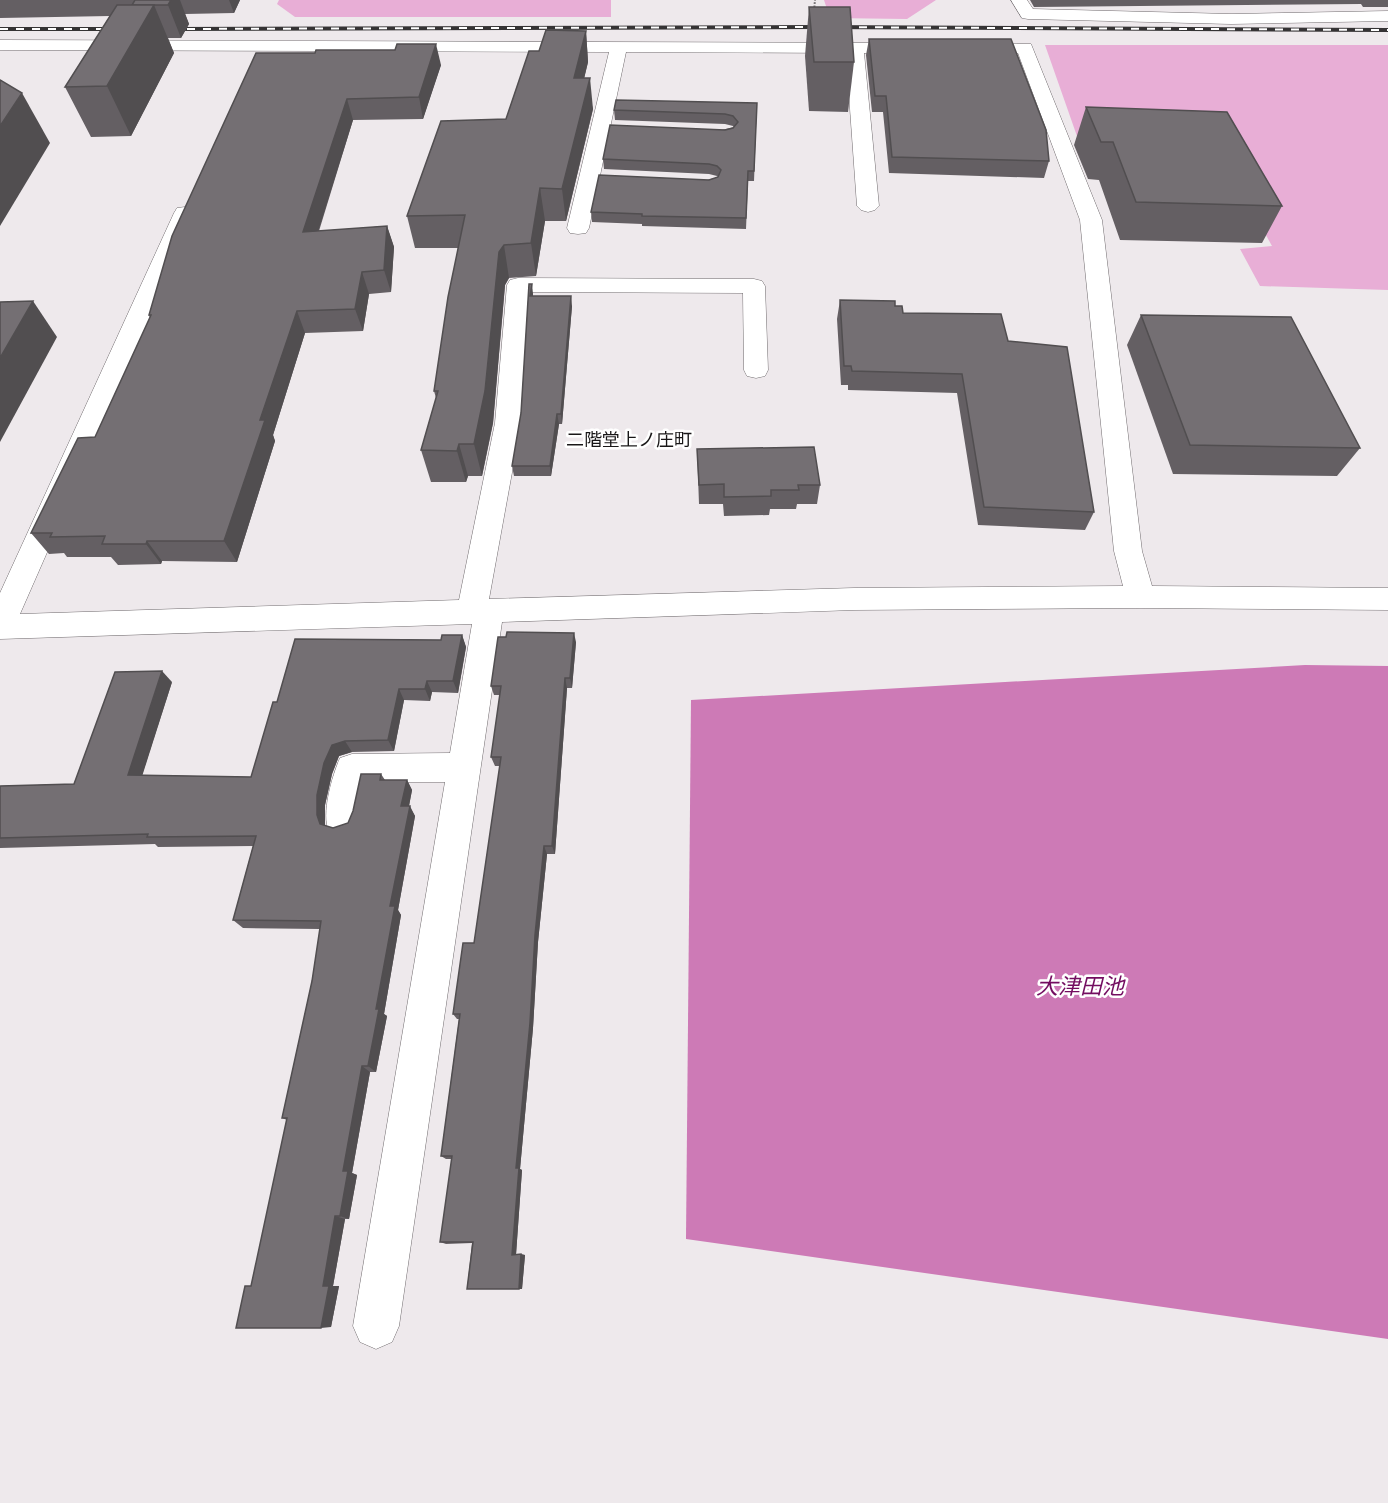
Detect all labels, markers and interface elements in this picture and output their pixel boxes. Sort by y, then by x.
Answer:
district label: 二階堂上ノ庄町 [566,428,692,450]
water label: 大津田池 [1036,972,1126,998]

